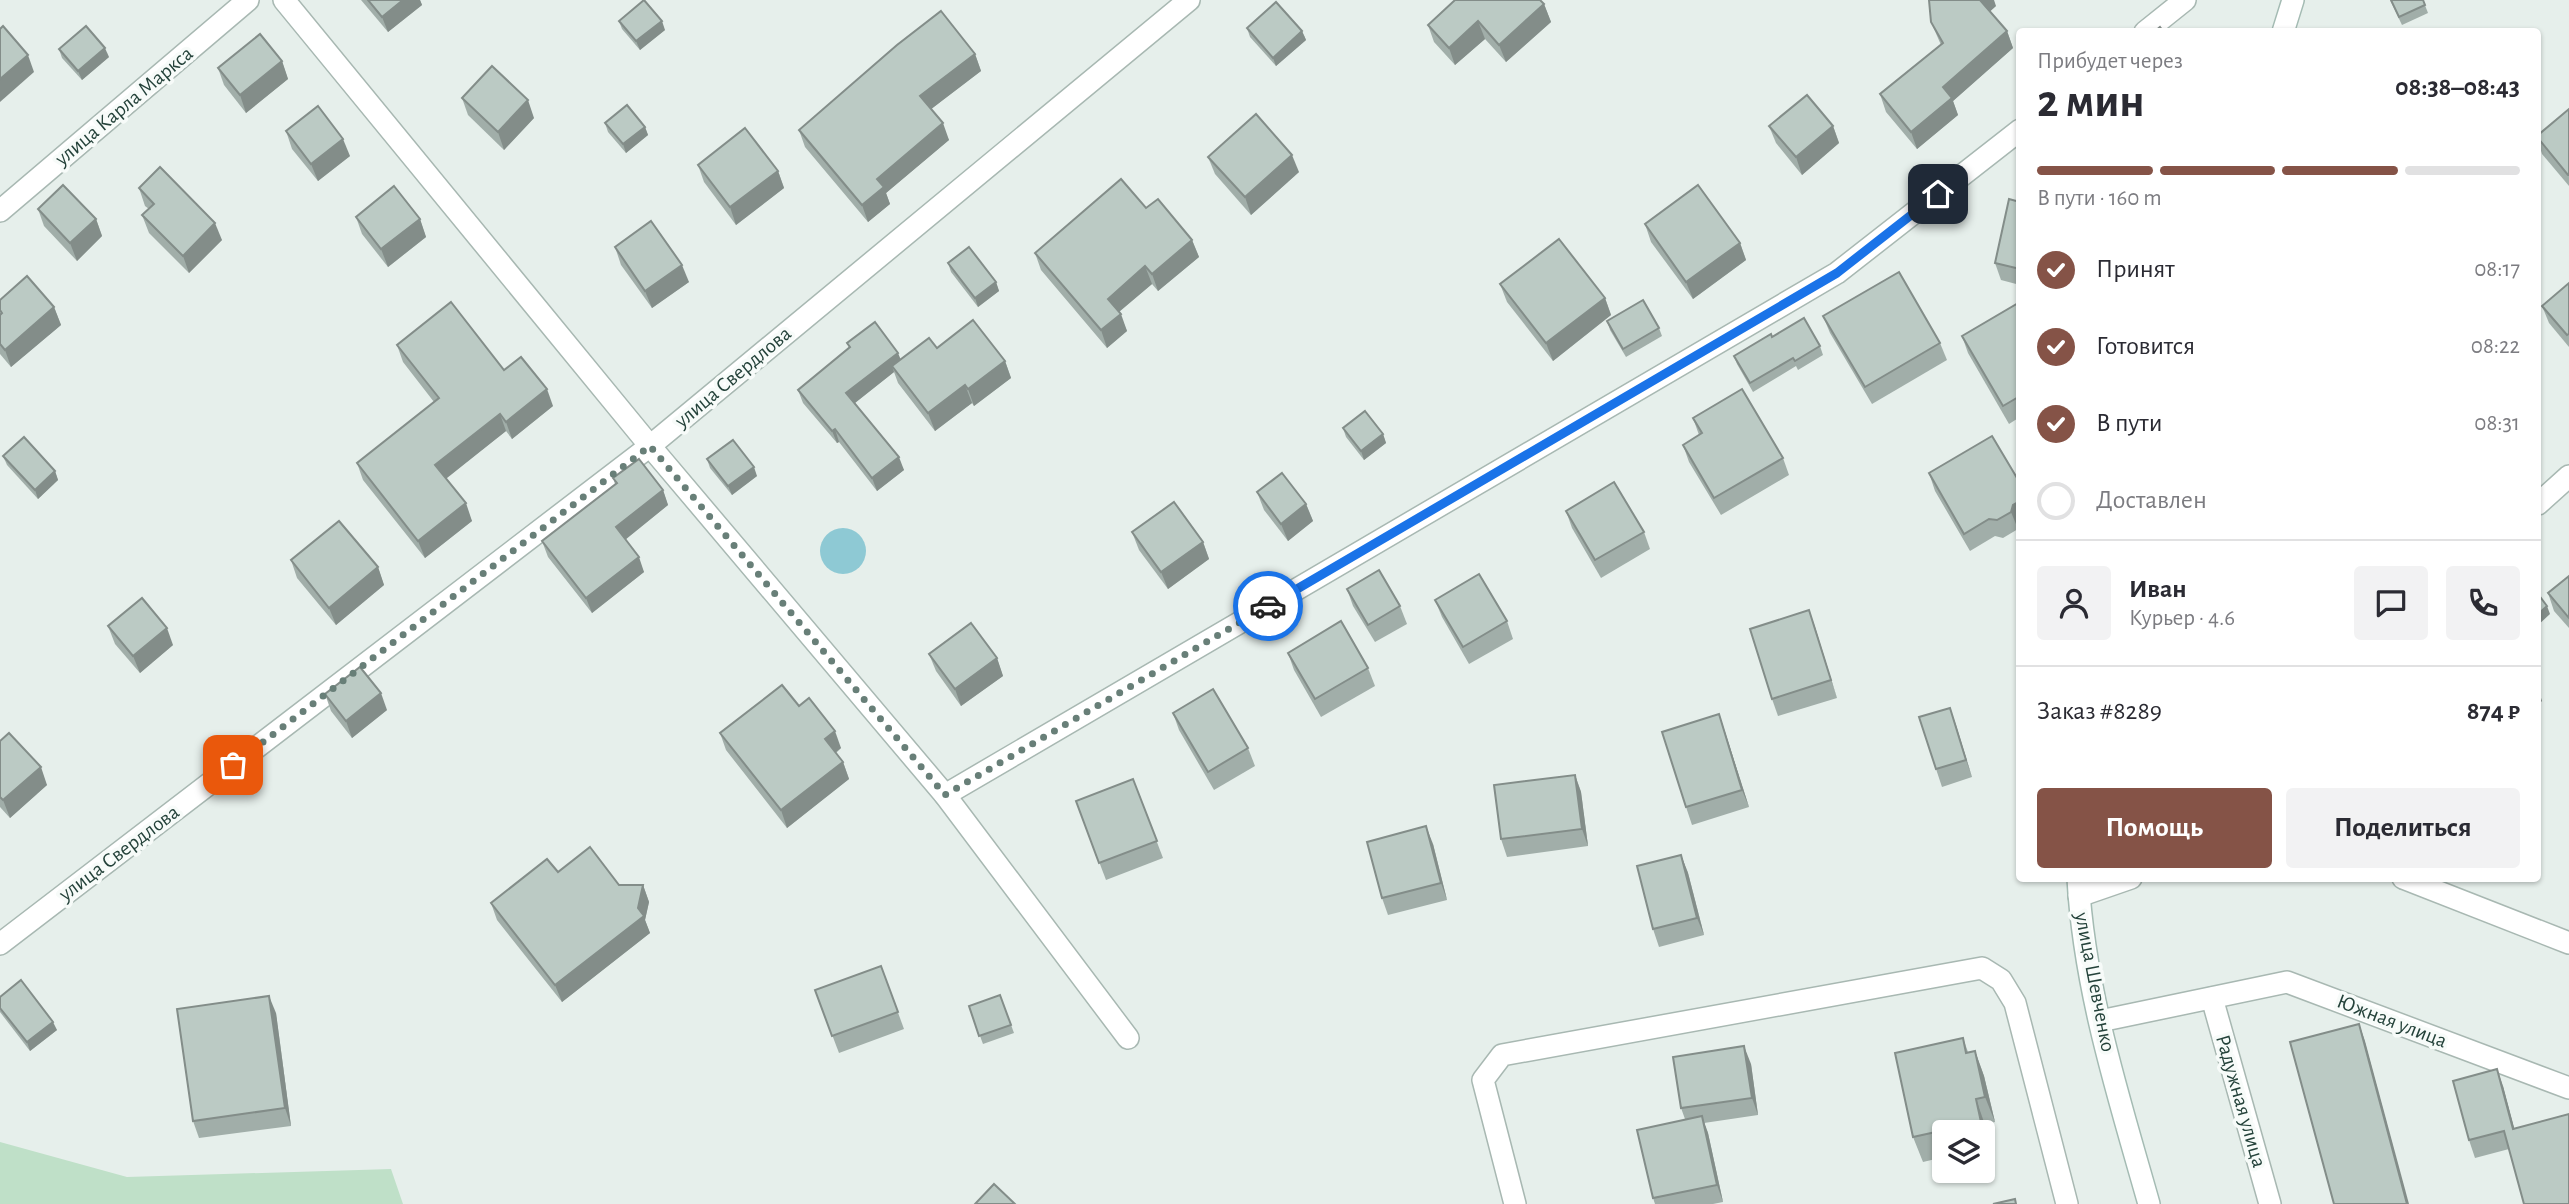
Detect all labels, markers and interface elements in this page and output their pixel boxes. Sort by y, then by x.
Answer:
street label: улица Карла Маркса [50,42,197,170]
text: Прибудет через [2037,50,2183,73]
text: 08:38–08:43 [2395,74,2520,100]
text: 2 мин [2037,79,2145,125]
pin [1908,164,1968,224]
icon: home [1919,175,1957,213]
text: В пути · 160 m [2037,187,2162,210]
icon: check [2037,251,2075,289]
text: Принят [2096,256,2175,282]
text: 08:17 [2474,258,2520,281]
street label: улица Свердлова [670,322,795,432]
icon: check [2037,328,2075,366]
text: Готовится [2096,333,2195,359]
text: 08:22 [2471,335,2520,358]
icon: check [2037,405,2075,443]
text: В пути [2096,410,2162,436]
text: 08:31 [2474,412,2520,435]
text: Доставлен [2096,487,2207,513]
button: person [2037,566,2111,640]
button: chat [2354,566,2428,640]
button: phone [2446,566,2520,640]
courier [1233,571,1303,641]
text: Иван [2129,576,2187,602]
icon: car [1249,587,1287,625]
text: Курьер · 4.6 [2129,607,2235,630]
text: Заказ #8289 [2037,698,2162,724]
text: 874 ₽ [2467,698,2520,724]
pin [203,735,263,795]
icon: bag [214,746,252,784]
button: Помощь [2037,788,2272,868]
button: Поделиться [2286,788,2520,868]
street label: улица Свердлова [54,801,183,905]
street label: улица Шевченко [2071,909,2119,1054]
street label: Южная улица [2334,990,2450,1052]
street label: Радужная улица [2212,1032,2270,1170]
map controls [1932,1120,1995,1183]
button: layers [1932,1120,1995,1183]

